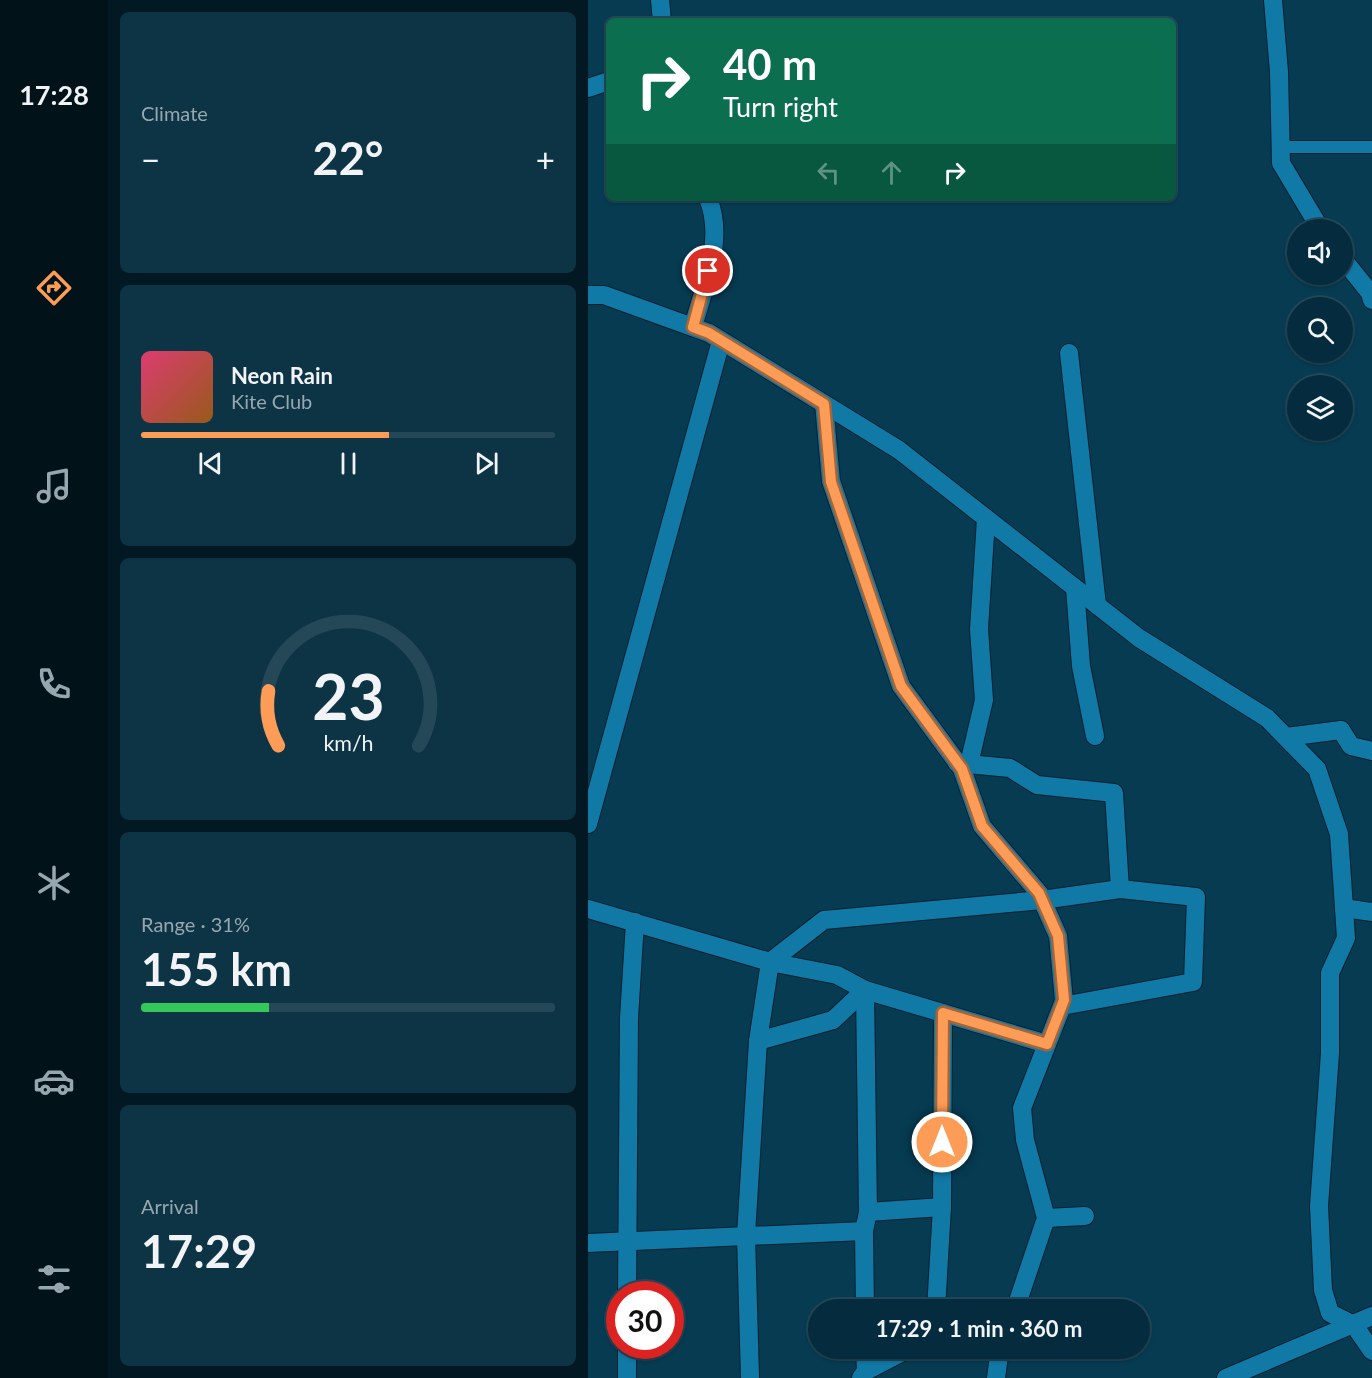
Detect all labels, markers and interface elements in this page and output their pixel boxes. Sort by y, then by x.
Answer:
text: 40 m [723,39,817,89]
icon: right [624,42,702,120]
text: 17:28 [19,78,89,111]
text: Turn right [723,90,838,123]
text: Climate [141,101,208,125]
text: 22° [313,131,383,185]
text: − [141,139,160,179]
text: + [536,139,555,179]
icon: left [812,156,845,189]
icon: ahead [875,156,908,189]
icon: right [938,156,971,189]
map controls [1287,219,1353,441]
button: sound [1287,219,1353,285]
pin [682,245,733,296]
icon: arrive [691,254,724,287]
icon: directions [33,267,75,309]
button: search [1287,297,1353,363]
text: Neon Rain [231,362,333,389]
button: layers [1287,375,1353,441]
text: Kite Club [231,389,312,413]
icon: previous [194,447,227,480]
icon: pause [332,447,365,480]
icon: next [470,447,503,480]
icon: music [33,465,75,507]
text: 23 [312,658,384,733]
icon: phone [33,663,75,705]
text: km/h [323,730,373,756]
icon: climate [33,862,75,904]
text: Range · 31% [141,912,250,936]
text: 155 km [141,942,292,996]
icon: car [33,1060,75,1102]
position arrow [910,1110,974,1174]
text: Arrival [141,1194,199,1218]
text: 17:29 [141,1224,257,1278]
icon: filters [33,1258,75,1300]
speed limit sign: 30 [606,1281,684,1359]
text: 17:29 · 1 min · 360 m [876,1315,1082,1342]

